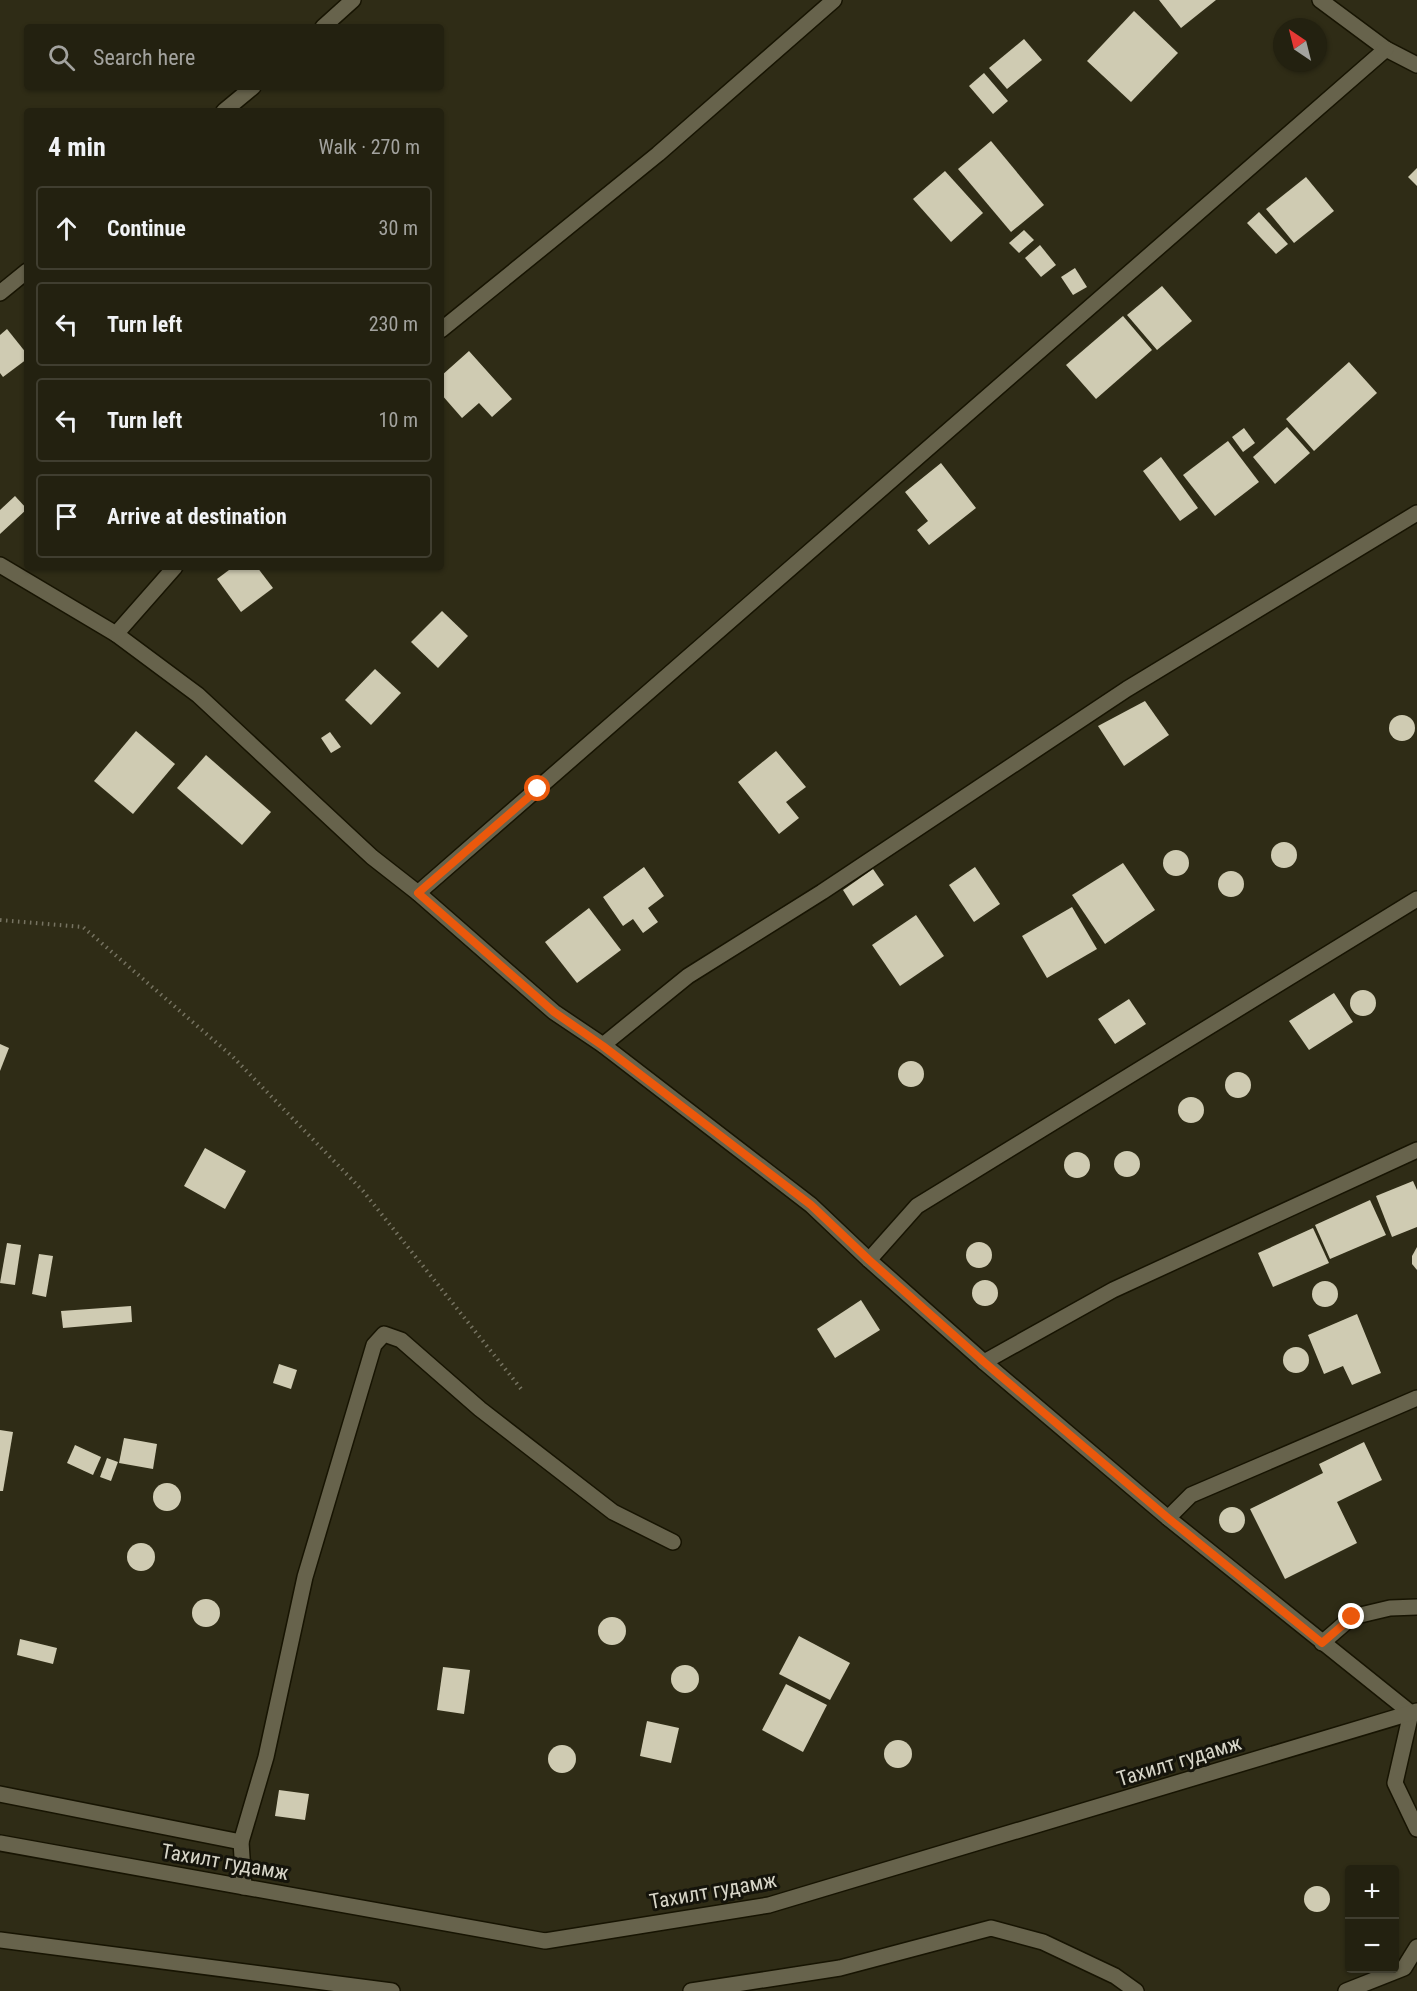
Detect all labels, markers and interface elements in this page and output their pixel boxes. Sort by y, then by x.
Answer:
north arrow [1273,18,1327,72]
search box [24,24,444,90]
icon: search [45,41,78,74]
text: Search here [93,45,195,70]
text: 4 min [48,132,106,162]
text: Walk · 270 m [319,135,420,159]
icon: ahead [50,212,83,245]
text: Continue [107,216,186,241]
text: 30 m [379,216,418,240]
icon: left [50,308,83,341]
text: Turn left [107,312,182,337]
text: 230 m [369,312,418,336]
icon: left [50,404,83,437]
text: Turn left [107,408,182,433]
text: 10 m [379,408,418,432]
icon: arrive [50,500,83,533]
text: Arrive at destination [107,504,287,529]
route start [524,775,550,801]
route end [1338,1603,1364,1629]
street label: Тахилт гудамж [1114,1731,1244,1791]
street label: Тахилт гудамж [159,1839,291,1885]
map controls [1345,1865,1399,1973]
button: + [1345,1865,1399,1919]
street label: Тахилт гудамж [647,1868,779,1914]
button: − [1345,1919,1399,1973]

